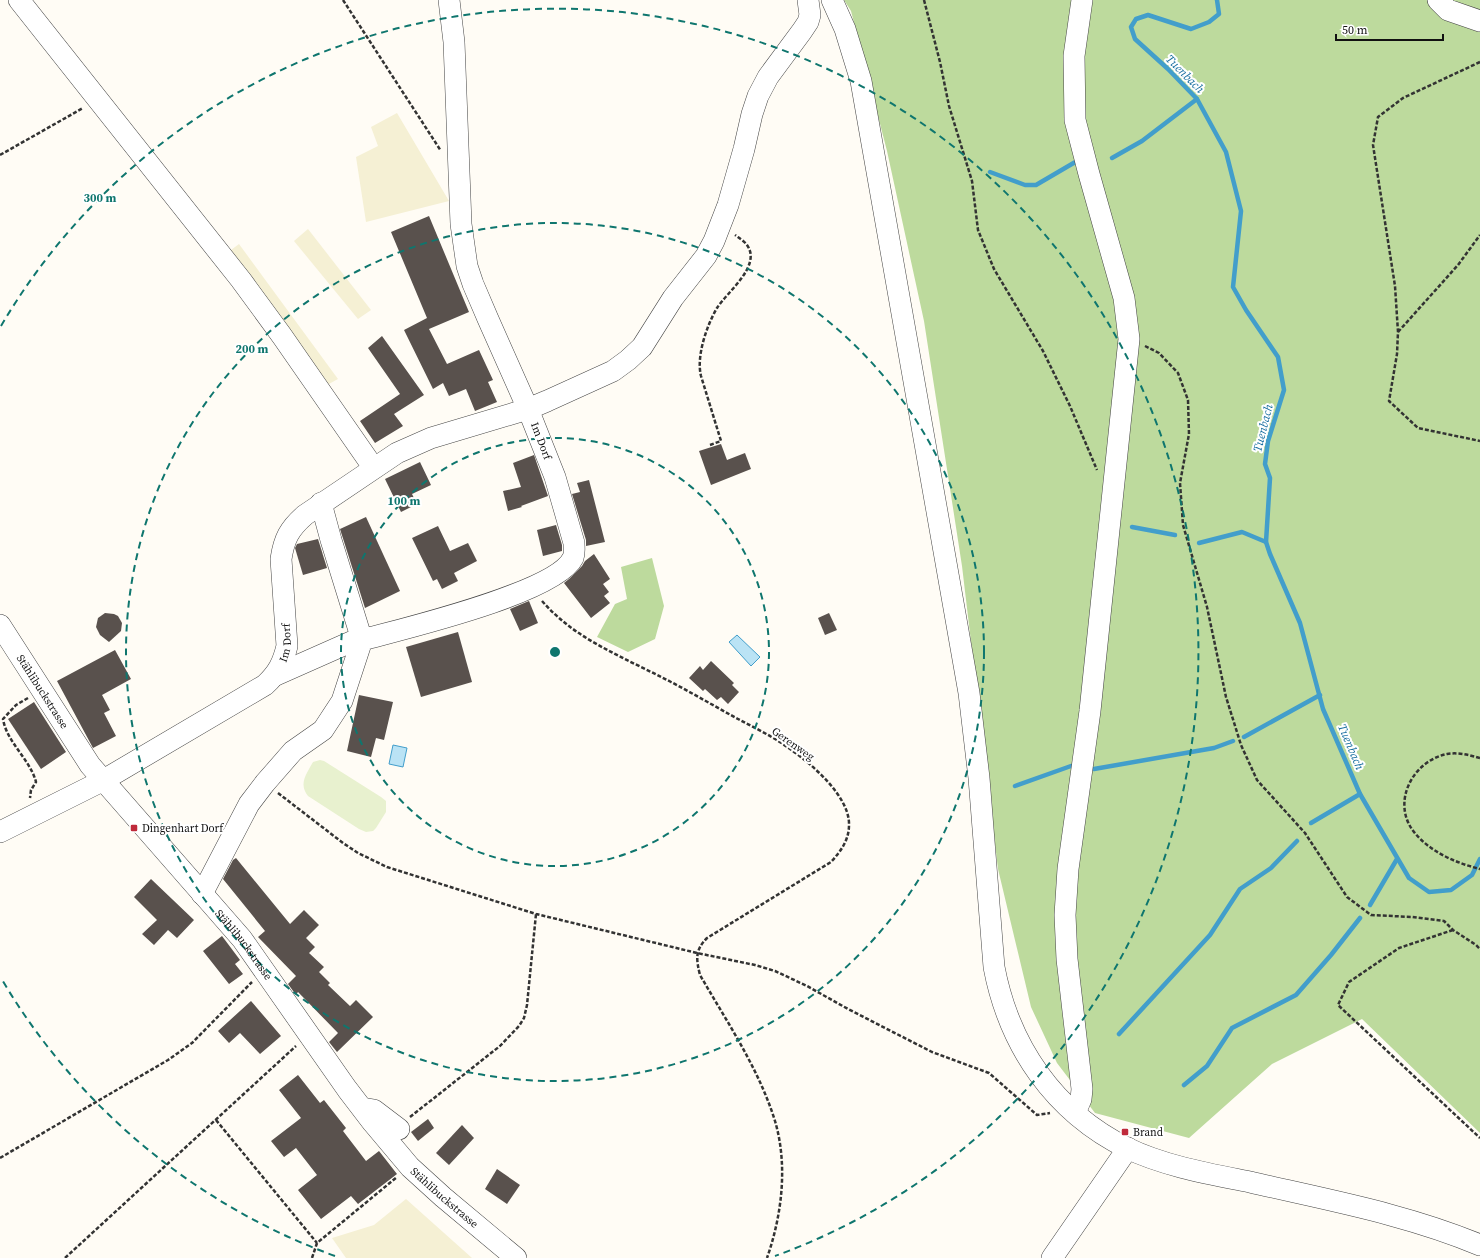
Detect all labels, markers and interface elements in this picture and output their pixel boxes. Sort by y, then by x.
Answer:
scale bar [1336,16,1443,42]
text: 50 m [1342,22,1368,38]
water label: Tuenbach [1162,51,1208,97]
text: 300 m [84,190,117,206]
text: 200 m [236,341,269,357]
water label: Tuenbach [1249,402,1277,453]
street label: Im Dorf [527,420,555,463]
text: 100 m [388,493,421,509]
street label: Im Dorf [275,622,294,664]
centre of rings [548,645,562,659]
street label: Stählibuckstrasse [13,652,72,732]
water label: Tuenbach [1334,722,1368,773]
street label: Gerenweg [769,724,818,764]
place label: Dingenhart Dorf [142,821,224,836]
marker: Dingenhart Dorf [129,823,139,833]
street label: Stählibuckstrasse [212,906,276,983]
place label: Brand [1133,1125,1164,1140]
marker: Brand [1120,1127,1130,1137]
street label: Stählibuckstrasse [408,1164,482,1231]

